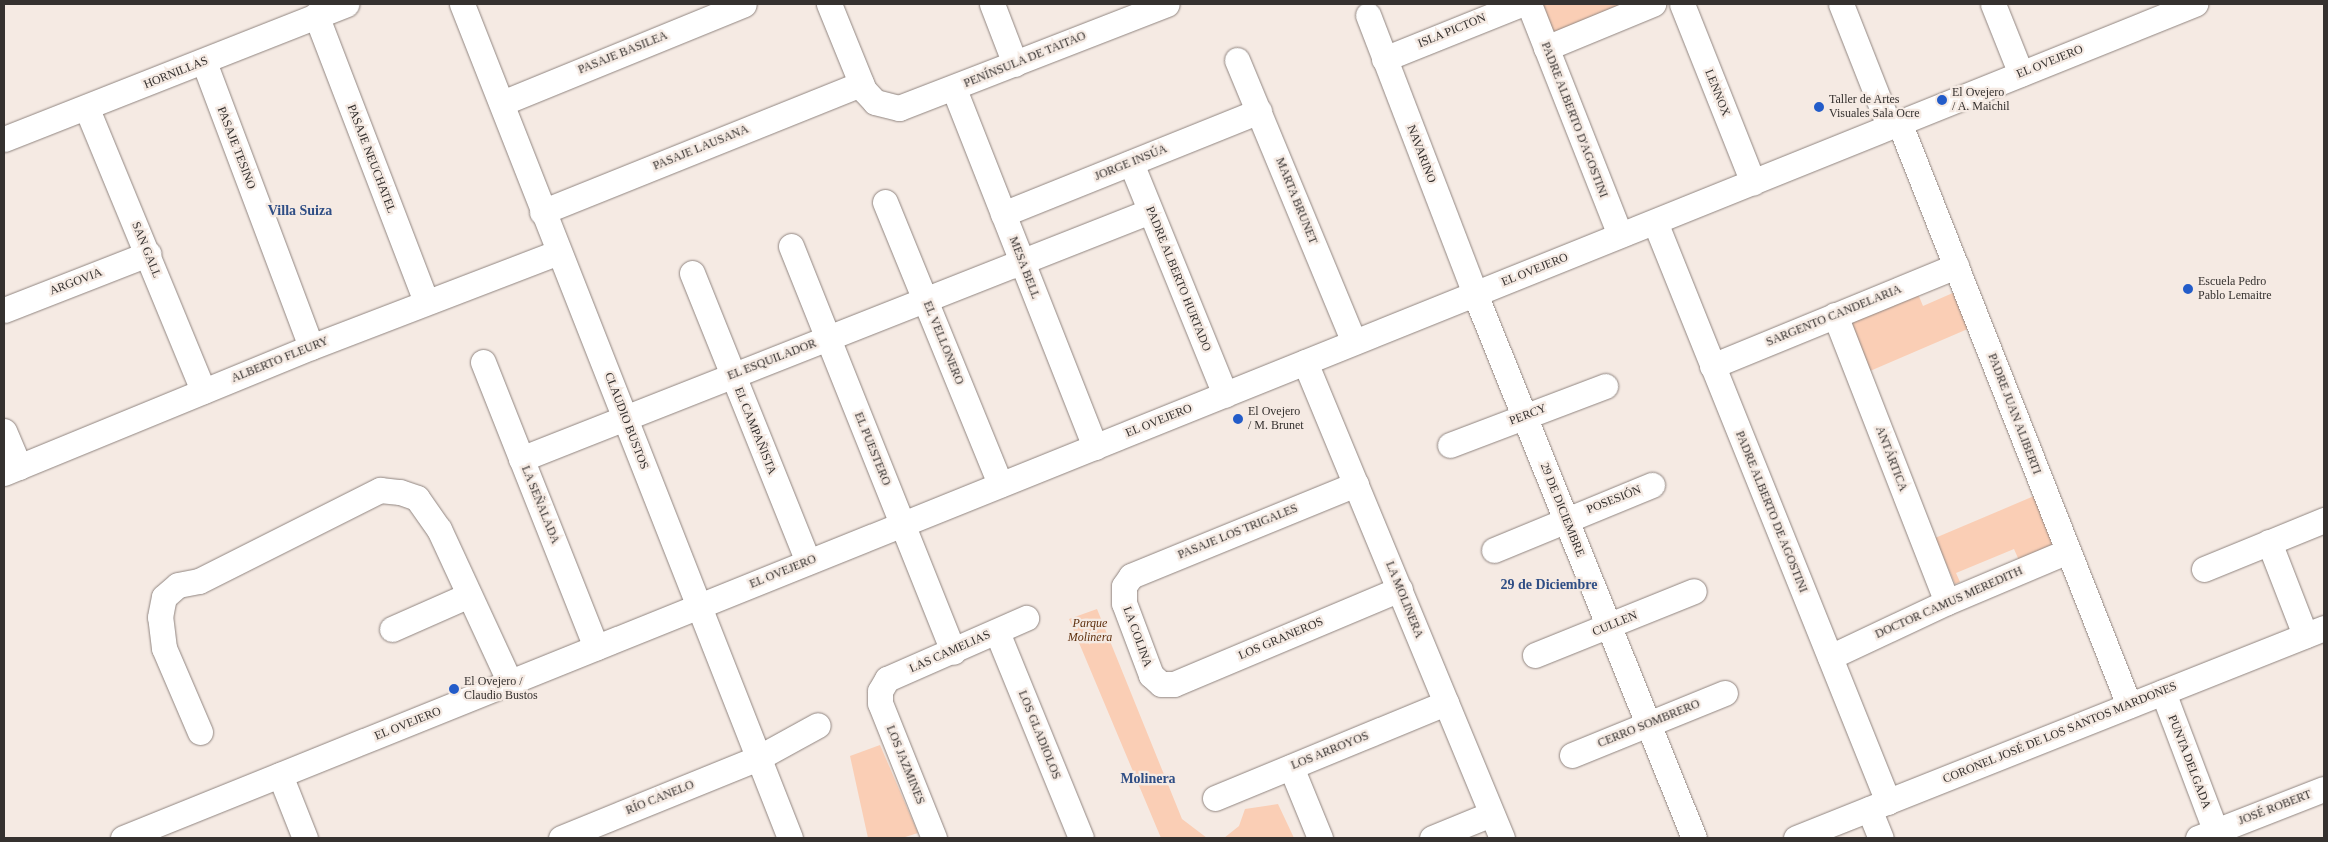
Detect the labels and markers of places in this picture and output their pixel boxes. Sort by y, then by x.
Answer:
place label: El Ovejero / A. Maichil [1952,86,2010,114]
place label: Taller de Artes Visuales Sala Ocre [1829,93,1920,121]
marker: El Ovejero / A. Maichil [1936,94,1948,106]
marker: Taller de Artes Visuales Sala Ocre [1813,101,1825,113]
place label: Escuela Pedro Pablo Lemaitre [2198,275,2272,303]
marker: Escuela Pedro Pablo Lemaitre [2182,283,2194,295]
place label: El Ovejero / M. Brunet [1248,405,1304,433]
marker: El Ovejero / M. Brunet [1232,413,1244,425]
place label: El Ovejero / Claudio Bustos [464,675,538,703]
marker: El Ovejero / Claudio Bustos [448,683,460,695]

